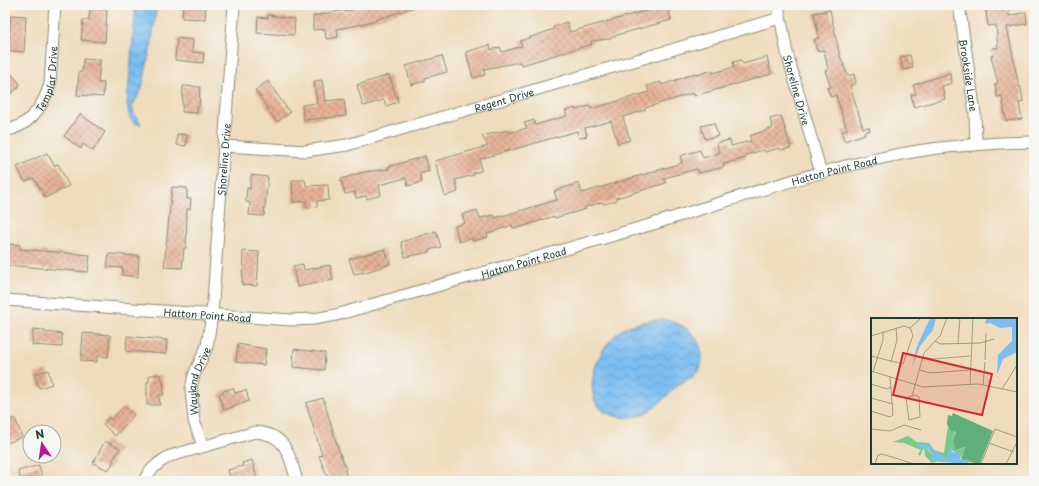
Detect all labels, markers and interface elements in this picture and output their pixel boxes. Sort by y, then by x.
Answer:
street label: Brookside Lane [957,38,982,113]
street label: Templar Drive [31,45,60,114]
street label: Shoreline Drive [780,53,815,127]
street label: Regent Drive [472,83,536,115]
street label: Shoreline Drive [213,123,233,196]
street label: Hatton Point Road [789,152,879,188]
street label: Hatton Point Road [479,242,568,281]
street label: Hatton Point Road [163,304,252,325]
inset map [871,318,1017,464]
street label: Wayland Drive [183,344,213,416]
north arrow [22,424,62,464]
text: N [33,424,46,443]

